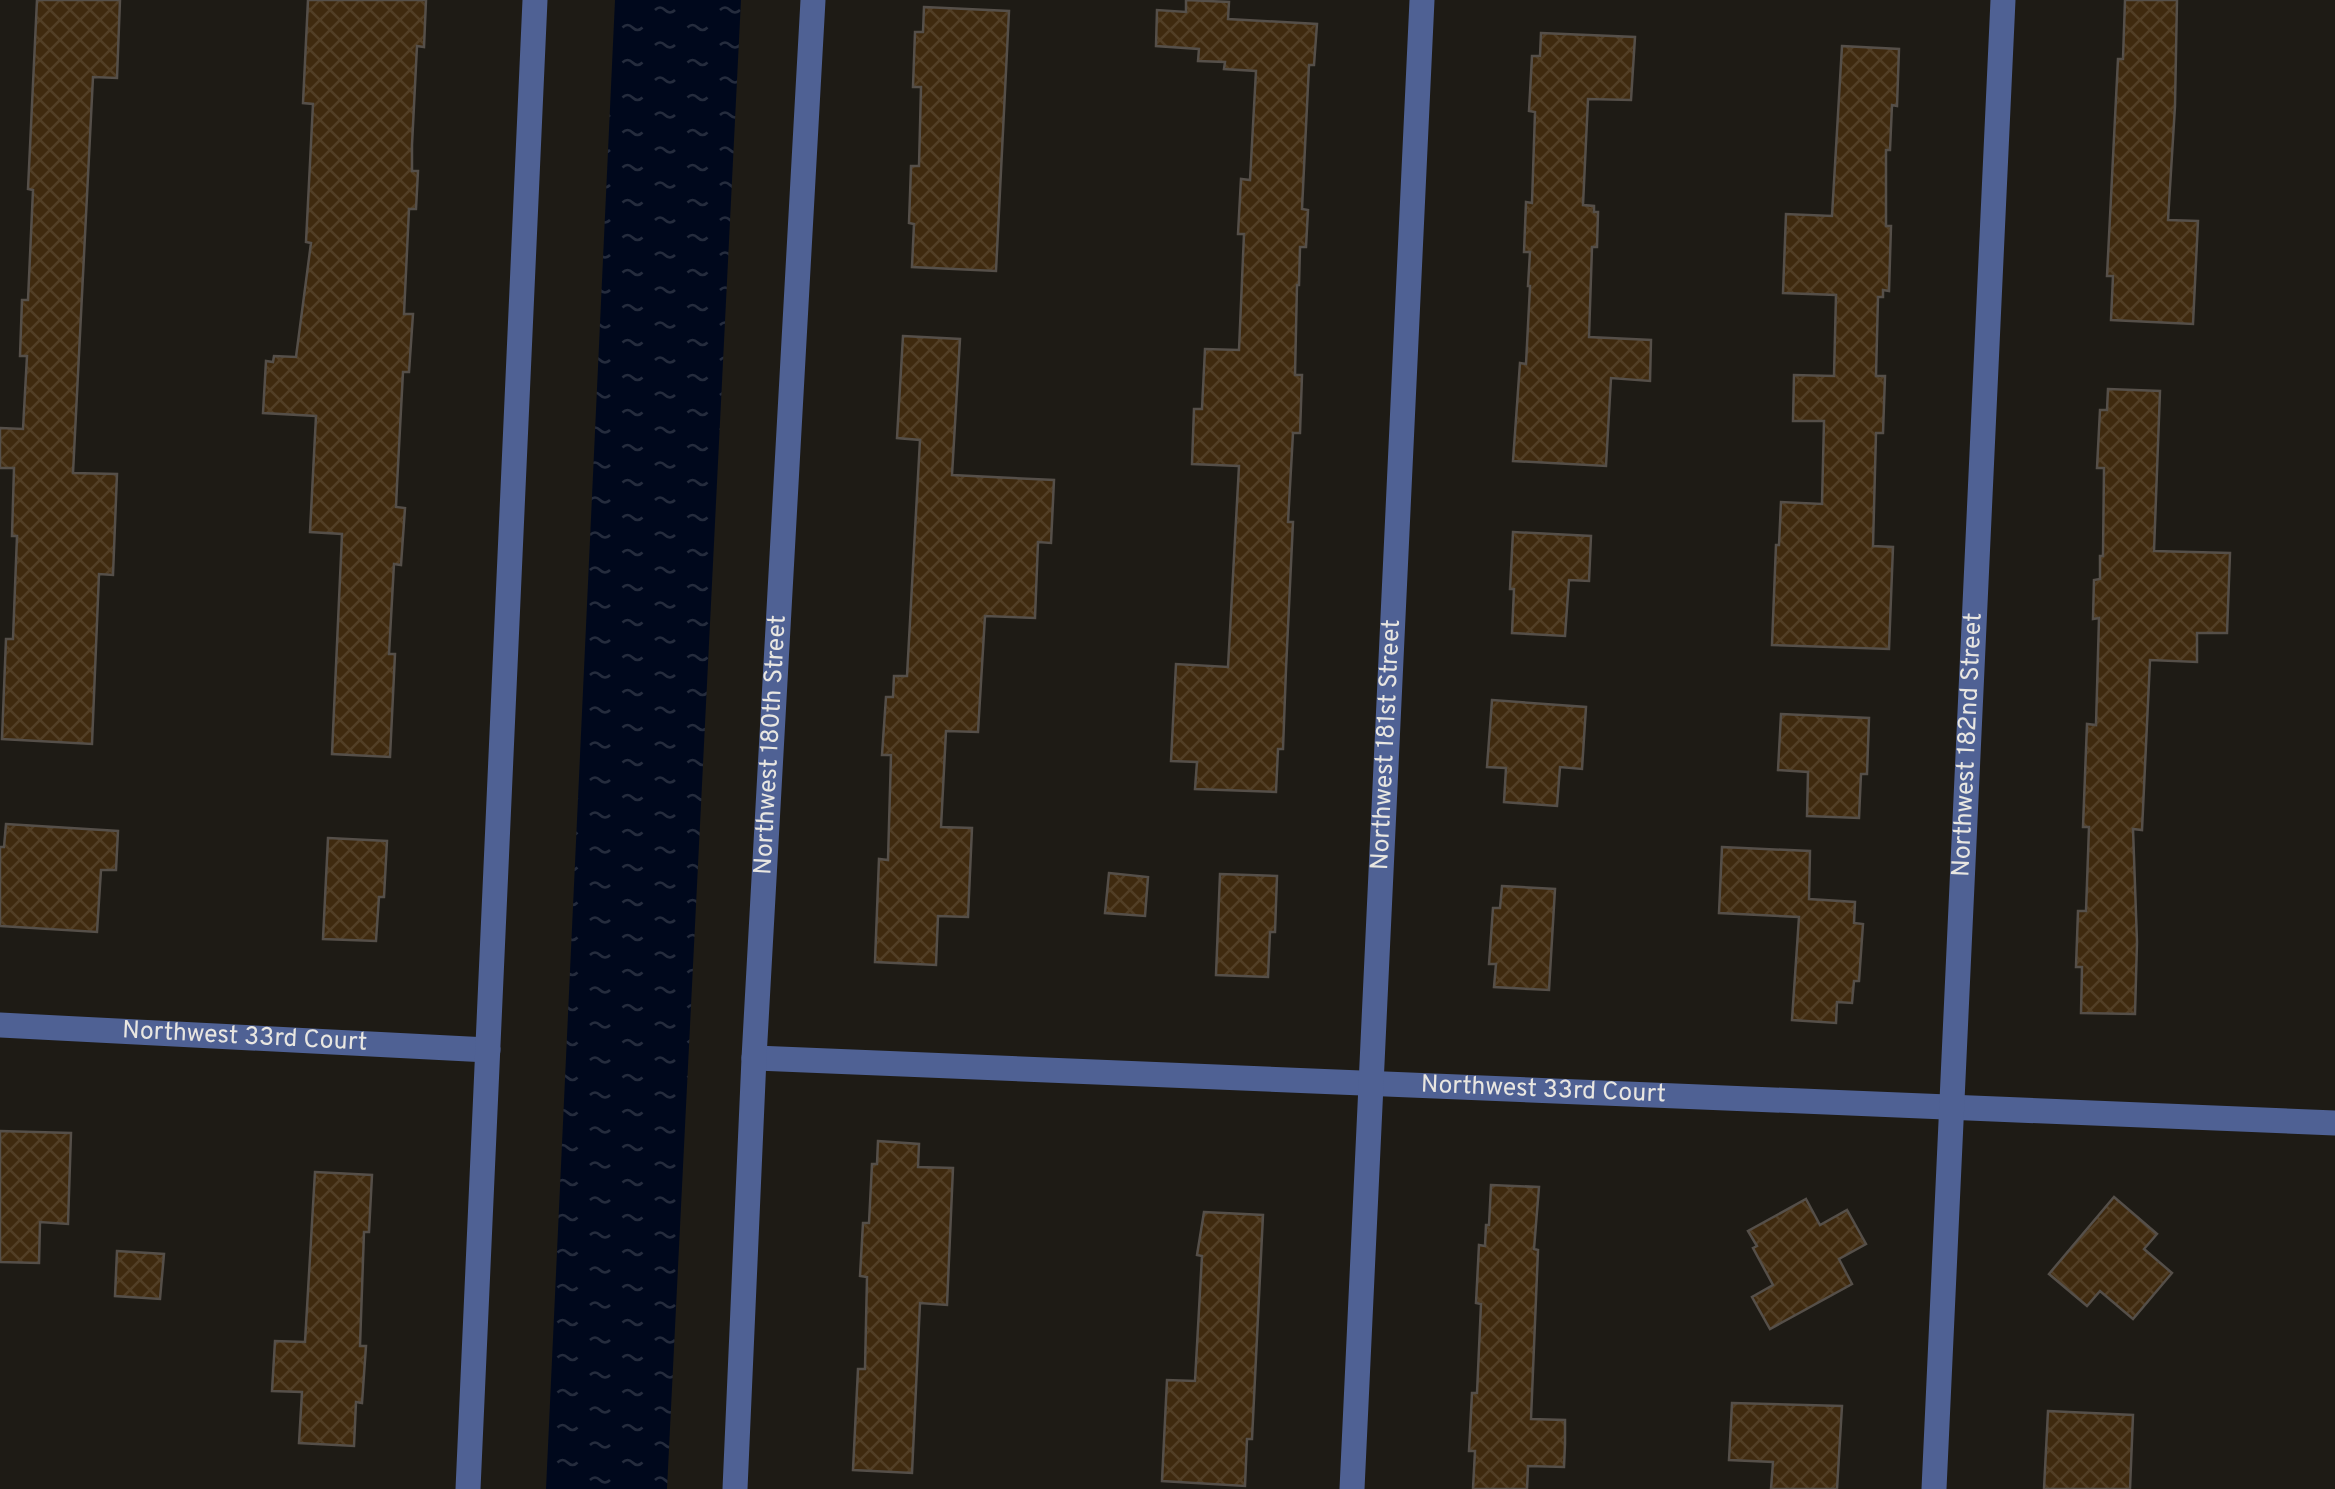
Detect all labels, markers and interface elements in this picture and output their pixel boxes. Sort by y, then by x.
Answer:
street label: Northwest 182nd Street [1946,612,1991,878]
street label: Northwest 180th Street [748,614,795,876]
street label: Northwest 181st Street [1365,619,1409,871]
street label: Northwest 33rd Court [121,1015,368,1060]
street label: Northwest 33rd Court [1420,1069,1667,1111]

